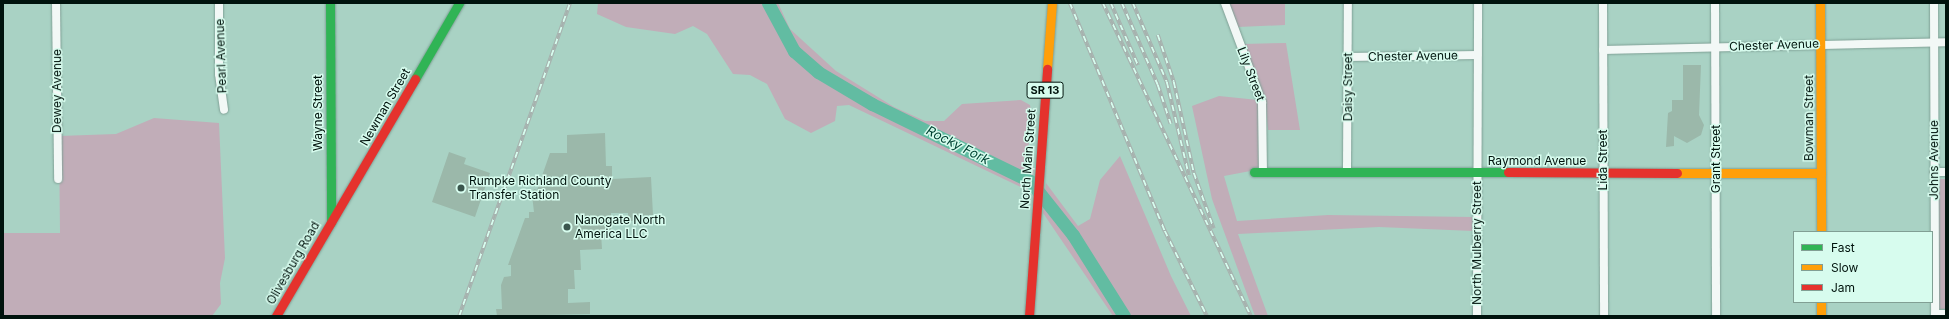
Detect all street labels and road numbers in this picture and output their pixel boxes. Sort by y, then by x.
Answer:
street label: Pearl Avenue [213,18,229,94]
street label: Chester Avenue [1729,36,1819,54]
street label: Lily Street [1234,45,1268,103]
street label: Chester Avenue [1368,48,1458,64]
street label: Dewey Avenue [50,49,64,133]
street label: Daisy Street [1341,53,1355,121]
street label: Newman Street [357,66,413,148]
street label: Wayne Street [311,75,325,151]
street label: Bowman Street [1802,75,1816,161]
road number: SR 13 [1026,81,1064,99]
street label: North Main Street [1017,109,1039,209]
street label: Johns Avenue [1927,120,1941,200]
street label: Grant Street [1709,125,1723,193]
street label: Lida Street [1596,129,1610,191]
street label: Raymond Avenue [1488,154,1586,168]
street label: North Mulberry Street [1470,181,1484,305]
street label: Olivesburg Road [263,219,323,307]

